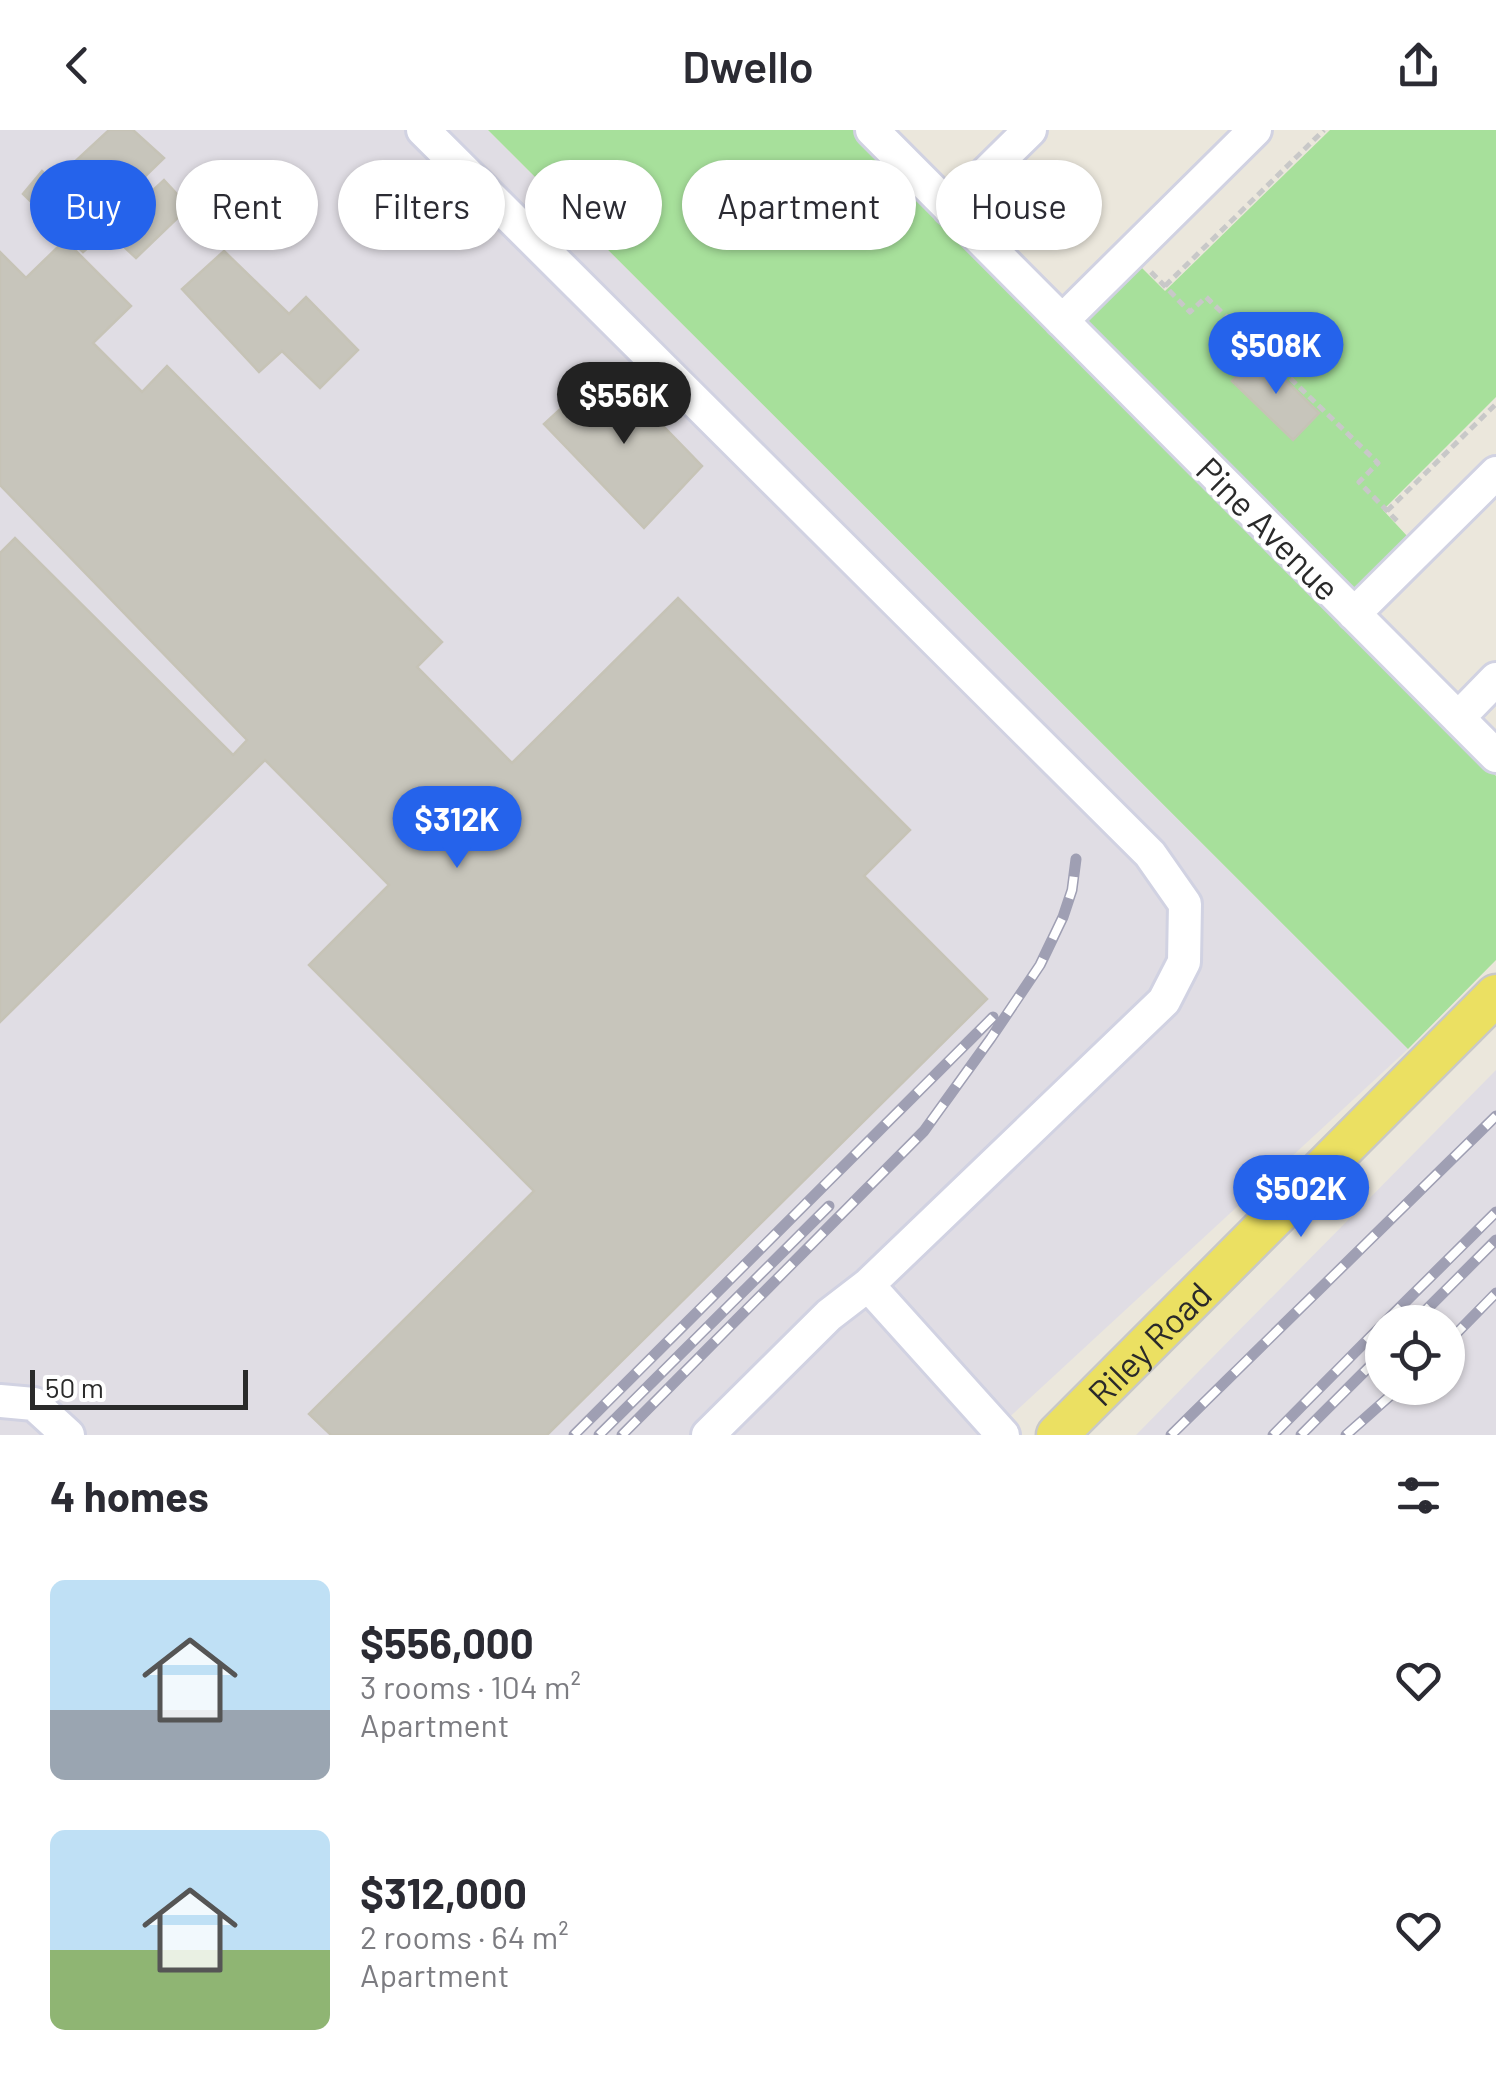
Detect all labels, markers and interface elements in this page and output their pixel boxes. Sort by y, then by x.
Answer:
icon: back [50,38,105,93]
text: Dwello [682,38,814,92]
icon: share [1391,38,1446,93]
chip: Buy [30,160,156,250]
chip: Rent [176,160,318,250]
chip: Filters [338,160,505,250]
chip: New [525,160,662,250]
chip: Apartment [682,160,916,250]
chip: House [936,160,1102,250]
pin: $508K [1206,312,1346,397]
text: $508K [1230,325,1322,363]
pin: $556K [554,362,694,447]
text: $556K [579,375,669,413]
street label: Pine Avenue [1189,448,1349,608]
pin: $312K [387,786,527,871]
text: $312K [415,799,499,837]
pin: $502K [1231,1155,1371,1240]
text: $502K [1255,1168,1347,1206]
street label: Riley Road [1078,1272,1219,1413]
map controls [1365,1305,1465,1405]
button: locate [1365,1305,1465,1405]
scale bar [30,1365,248,1410]
text: 50 m [45,1370,104,1404]
icon: filters [1391,1468,1446,1523]
text: 4 homes [50,1470,209,1520]
text: $556,000 [360,1617,534,1667]
icon: home [130,1620,250,1740]
icon: heart [1391,1653,1446,1708]
text: 3 rooms · 104 m² [360,1667,581,1705]
text: Apartment [360,1705,509,1743]
text: $312,000 [360,1867,527,1917]
icon: home [130,1870,250,1990]
icon: heart [1391,1903,1446,1958]
text: 2 rooms · 64 m² [360,1917,569,1955]
text: Apartment [360,1955,509,1993]

